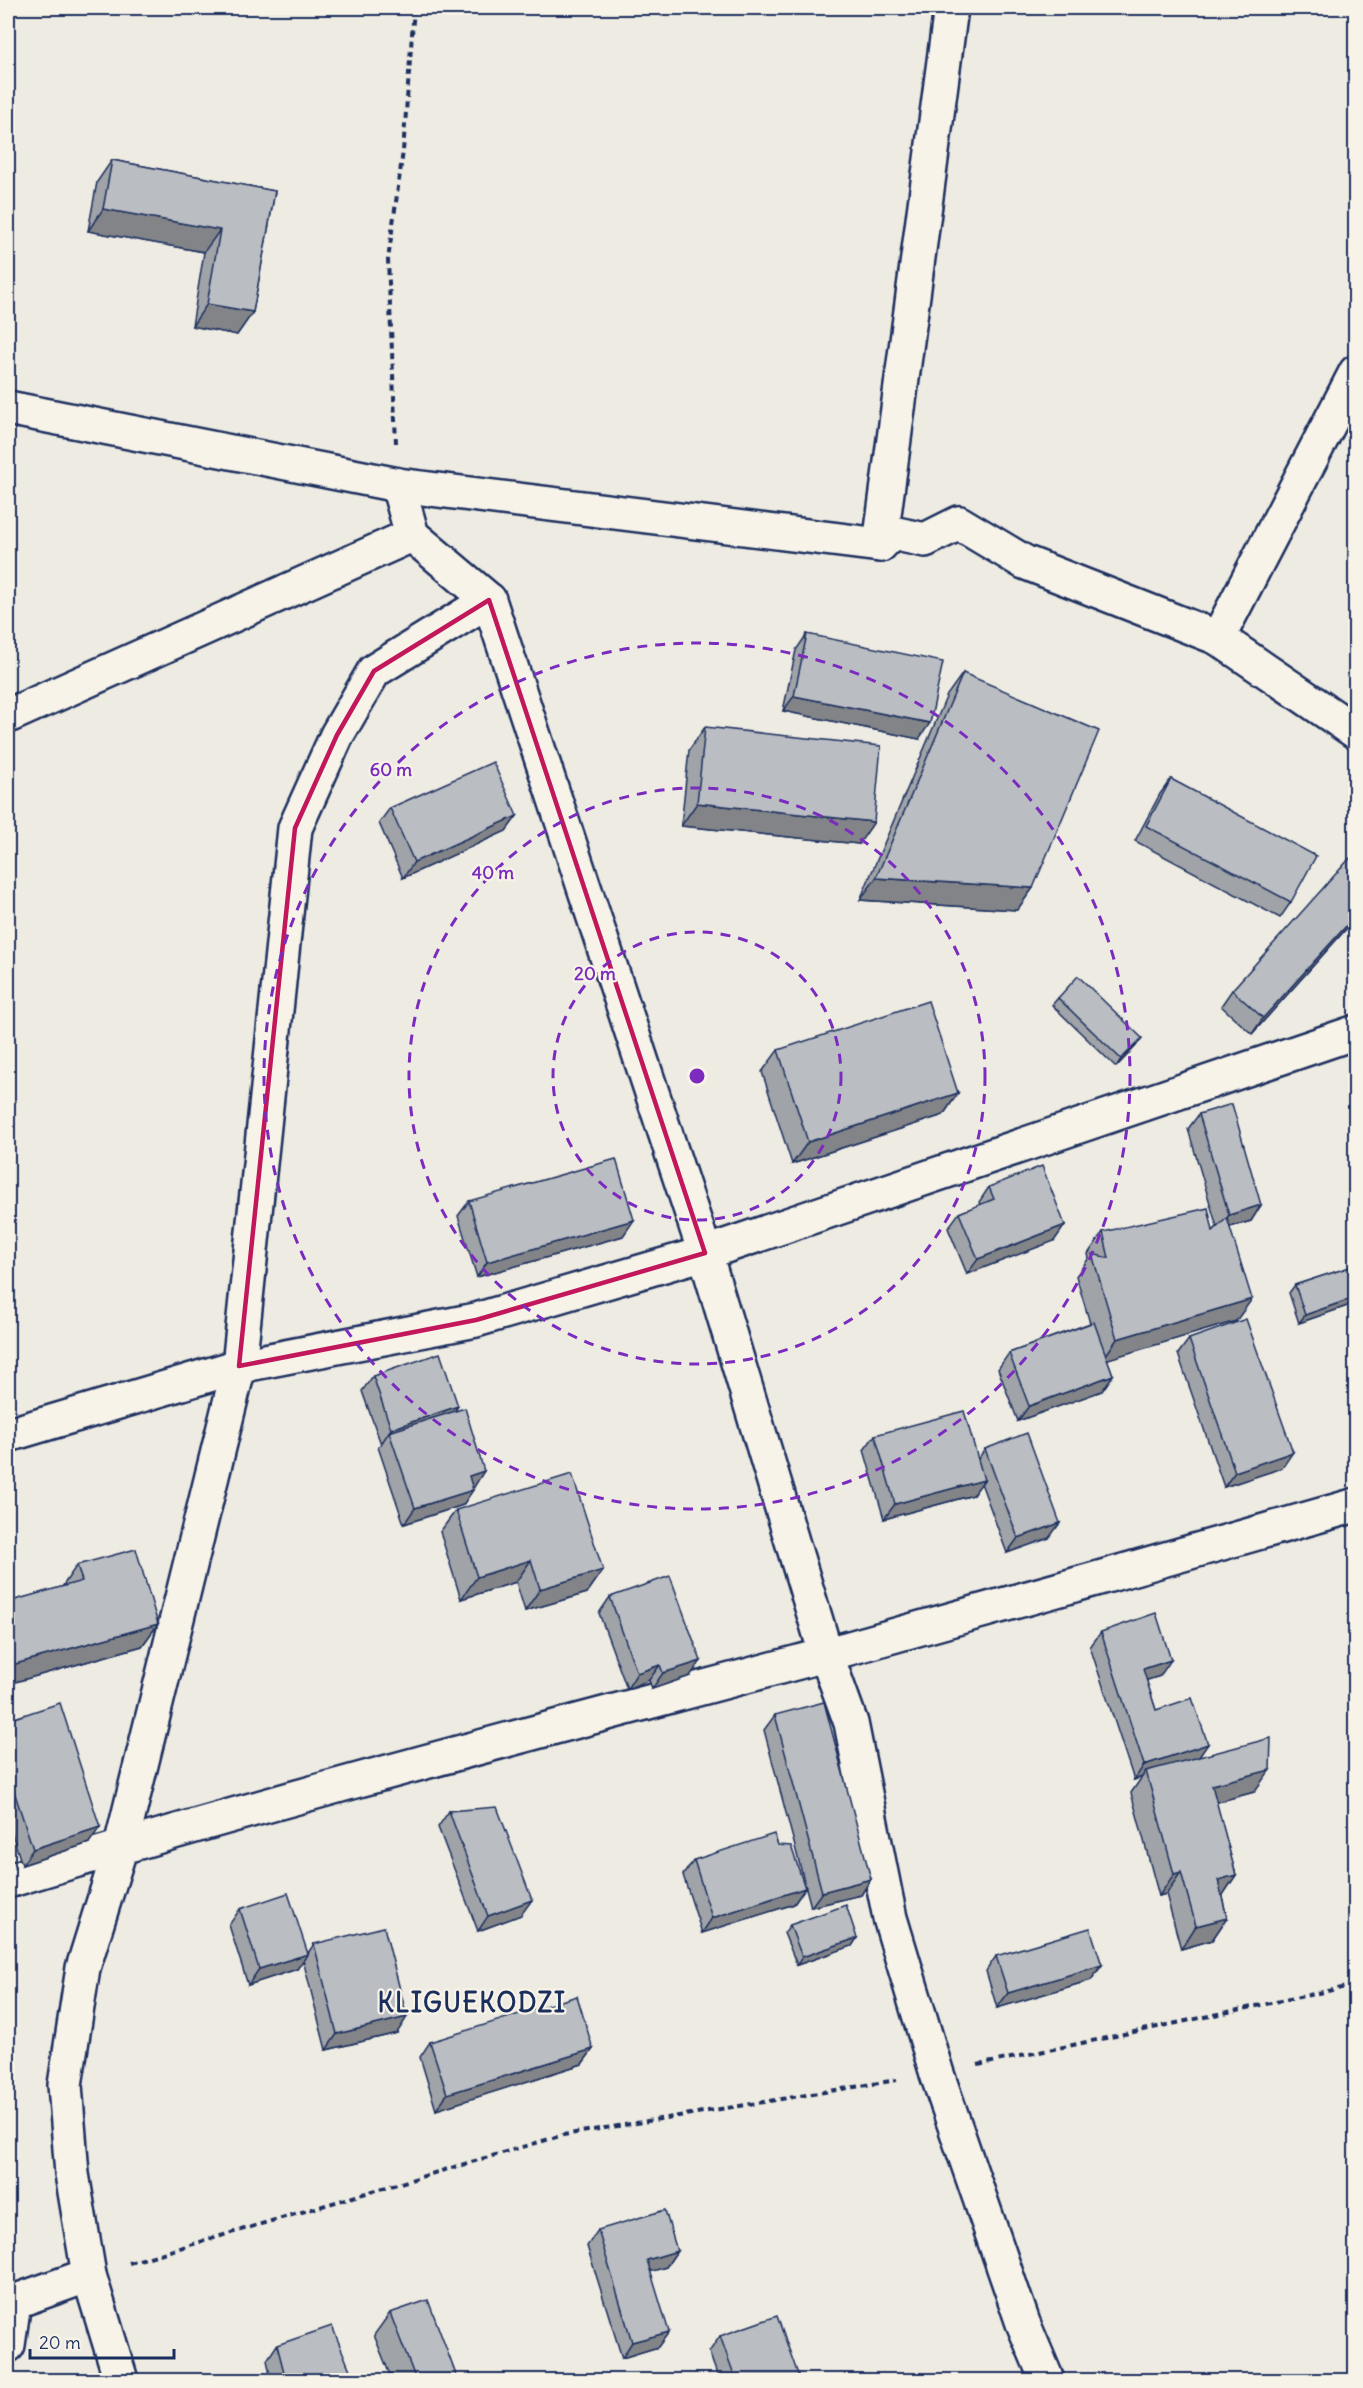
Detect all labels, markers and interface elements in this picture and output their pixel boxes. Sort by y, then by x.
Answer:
text: 60 m [370,758,412,781]
text: 40 m [472,861,514,884]
text: 20 m [574,962,616,985]
centre of rings [687,1066,707,1086]
district label: KLIGUEKODZI [377,1986,567,2019]
scale bar [30,2322,174,2360]
text: 20 m [39,2331,81,2354]

